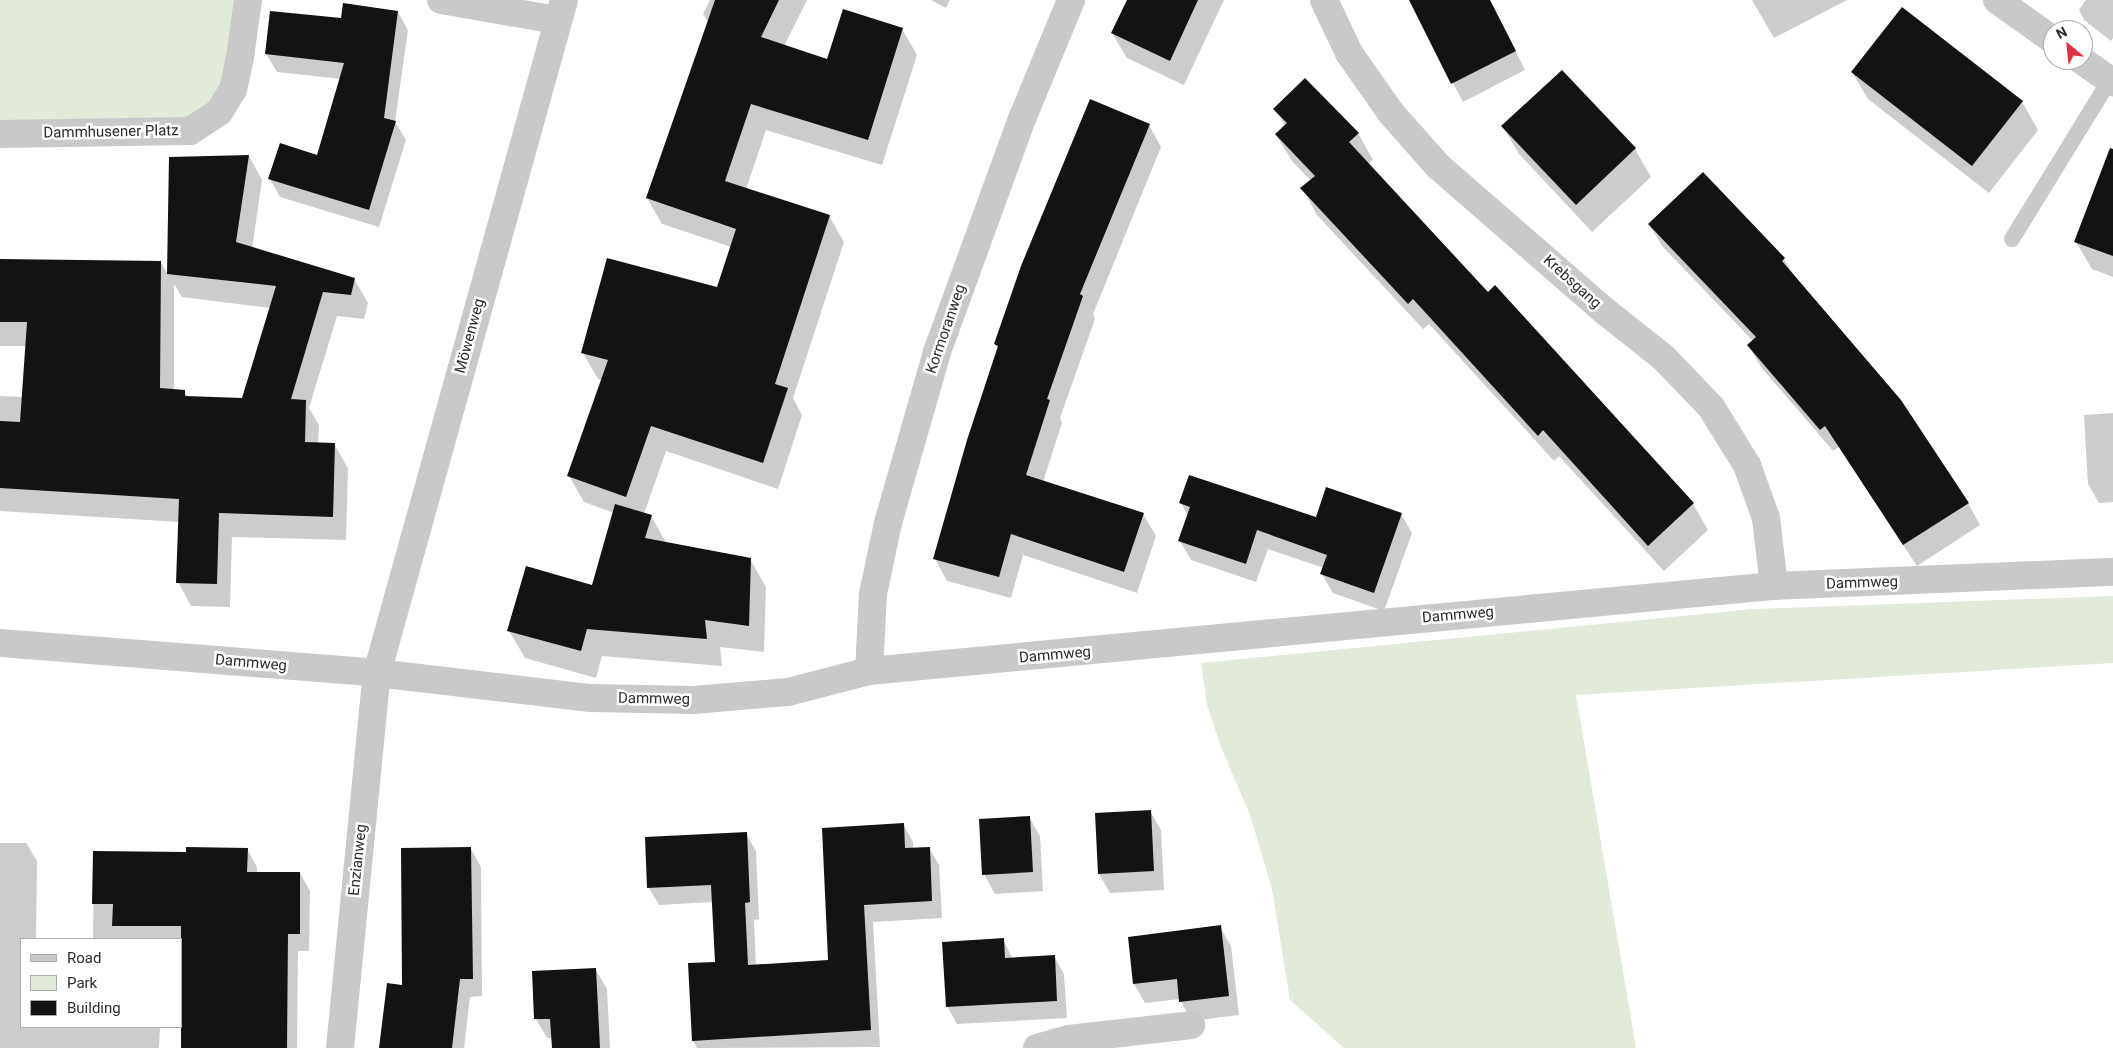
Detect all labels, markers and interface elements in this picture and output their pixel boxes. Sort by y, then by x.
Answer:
north arrow [2043,20,2093,70]
text: N [2053,23,2070,42]
street label: Dammhusener Platz [43,122,179,142]
street label: Krebsgang [1539,251,1605,313]
street label: Kormoranweg [922,282,970,376]
street label: Möwenweg [451,297,489,375]
street label: Dammweg [1826,573,1898,593]
street label: Dammweg [1421,603,1495,627]
street label: Dammweg [1018,643,1092,667]
street label: Dammweg [214,651,288,675]
street label: Dammweg [618,689,690,709]
street label: Enzianweg [345,823,371,897]
legend [20,938,182,1028]
text: Road [67,949,101,967]
text: Park [67,974,97,992]
text: Building [67,999,121,1017]

